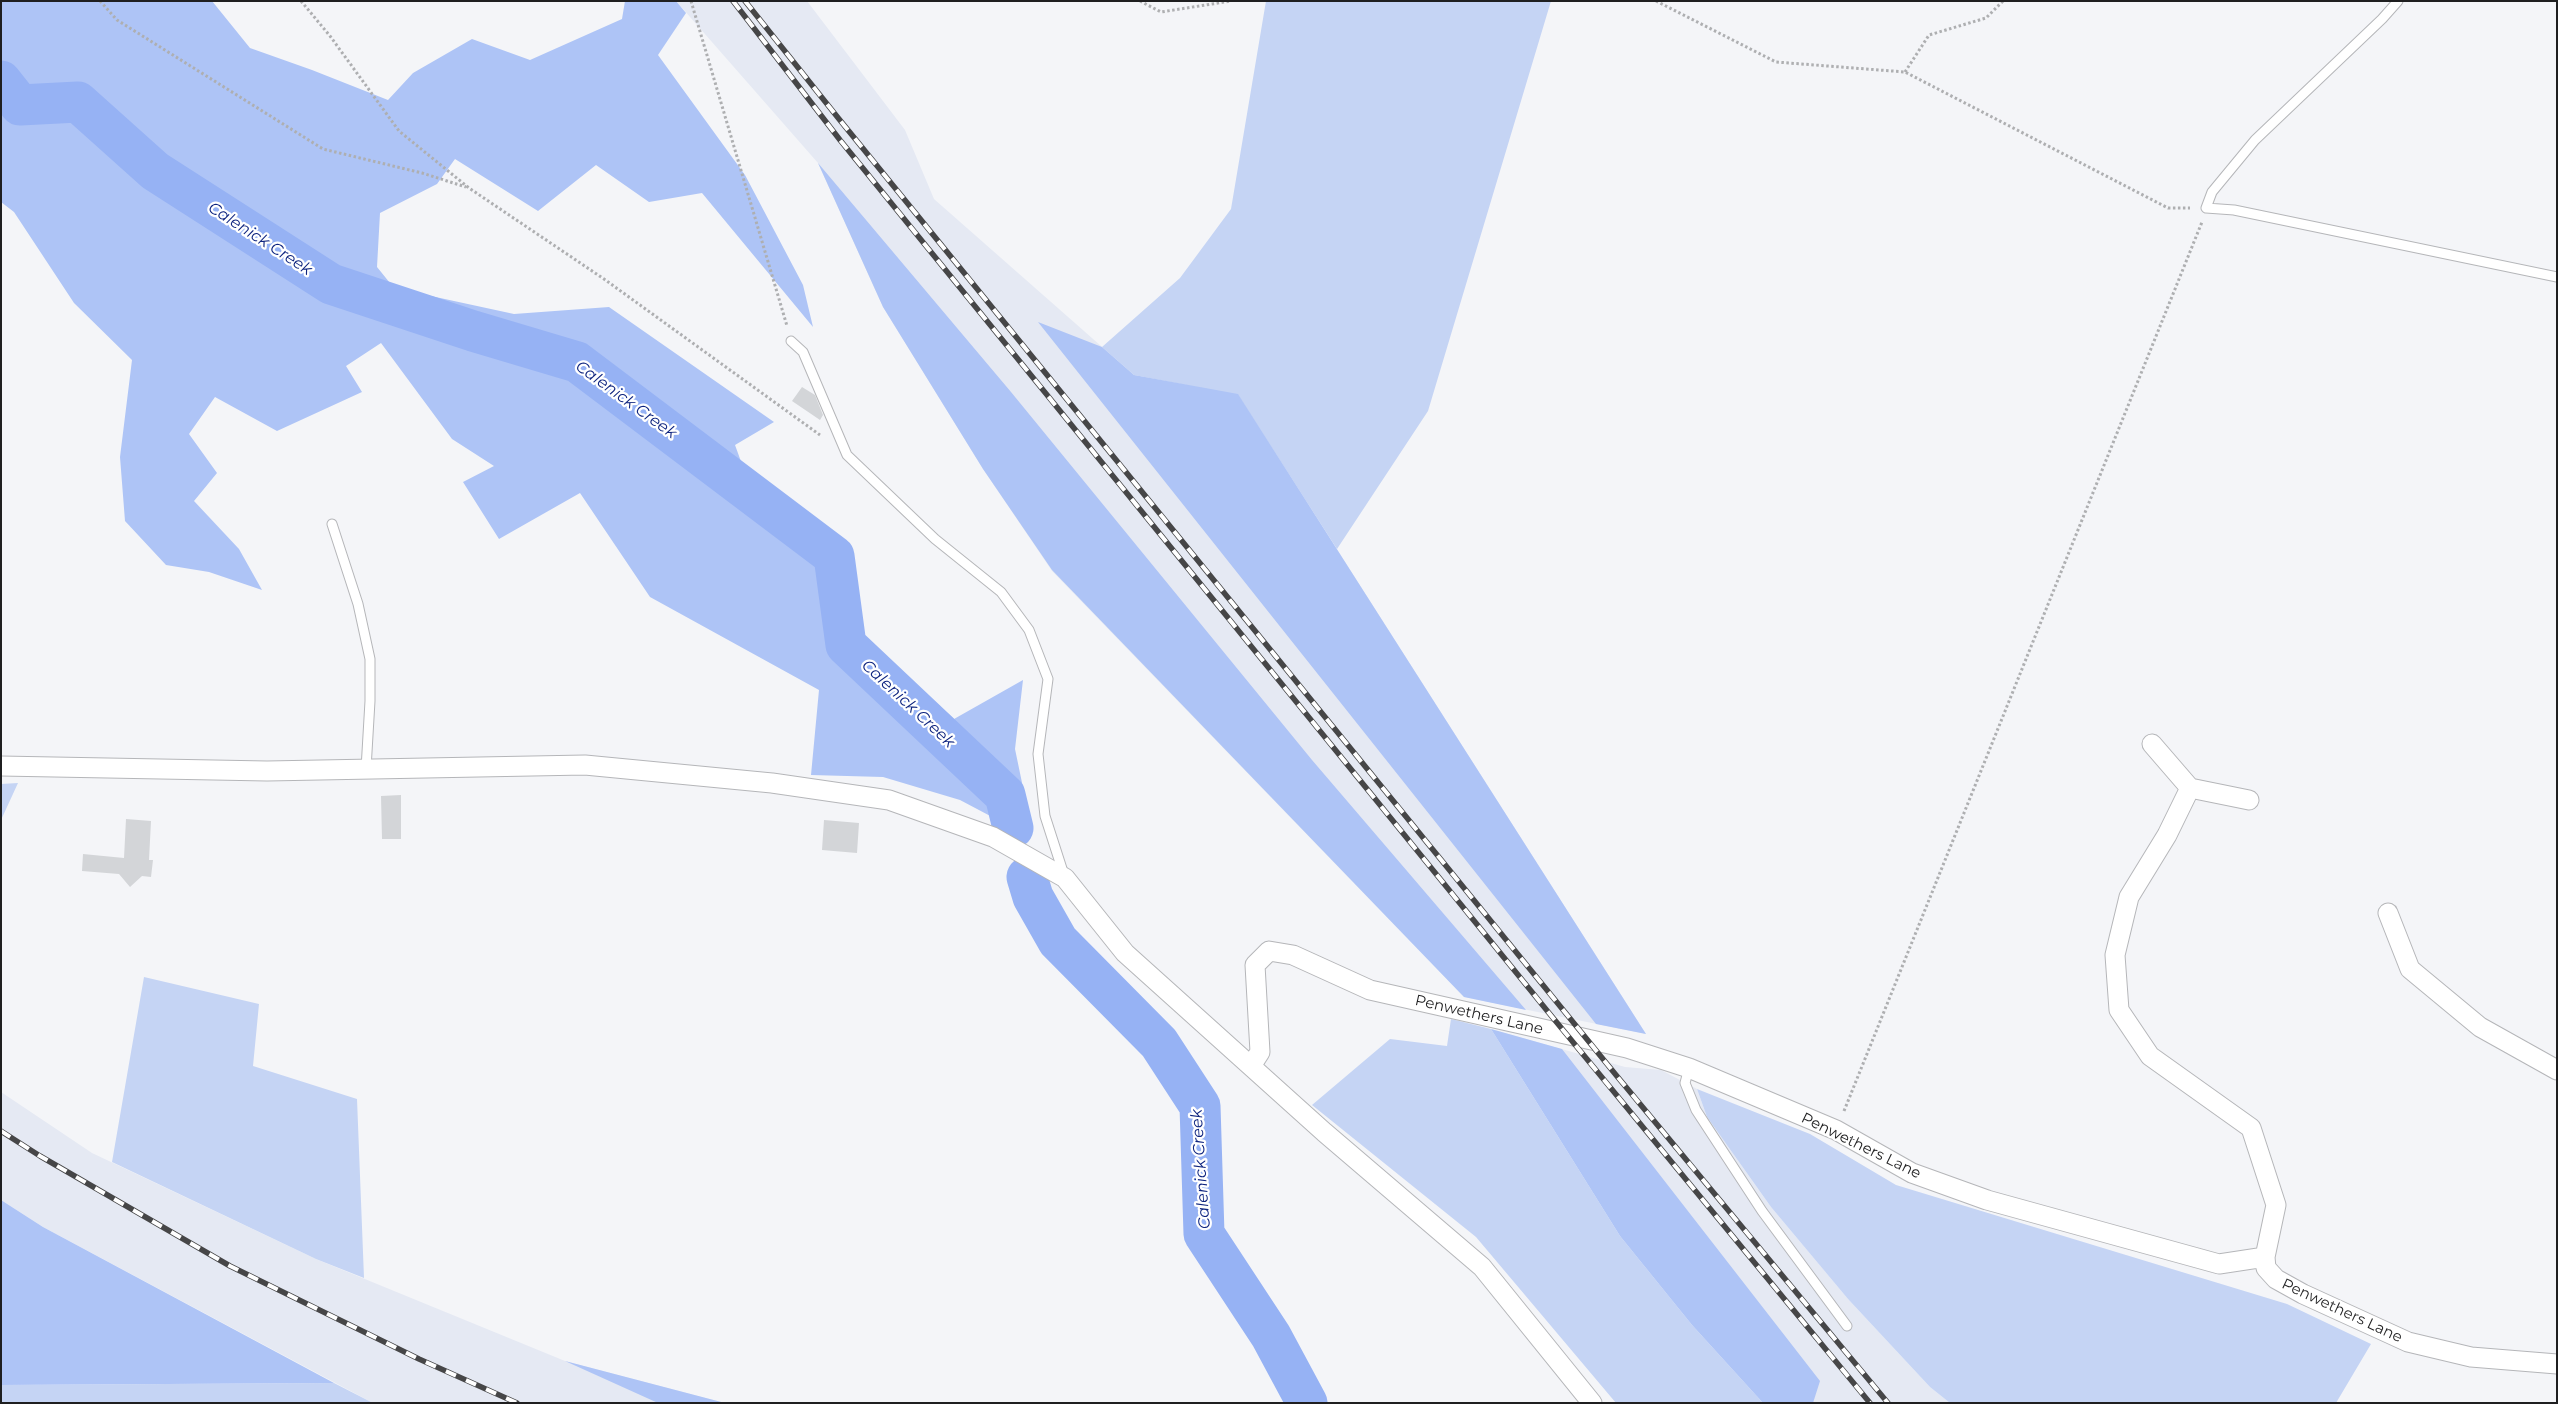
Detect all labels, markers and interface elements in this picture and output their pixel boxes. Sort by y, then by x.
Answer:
water label: Calenick Creek [204,198,316,280]
water label: Calenick Creek [572,357,680,443]
water label: Calenick Creek [857,656,959,752]
street label: Penwethers Lane [1413,991,1545,1039]
water label: Calenick Creek [1187,1108,1215,1230]
street label: Penwethers Lane [1798,1109,1924,1183]
street label: Penwethers Lane [2279,1275,2405,1347]

